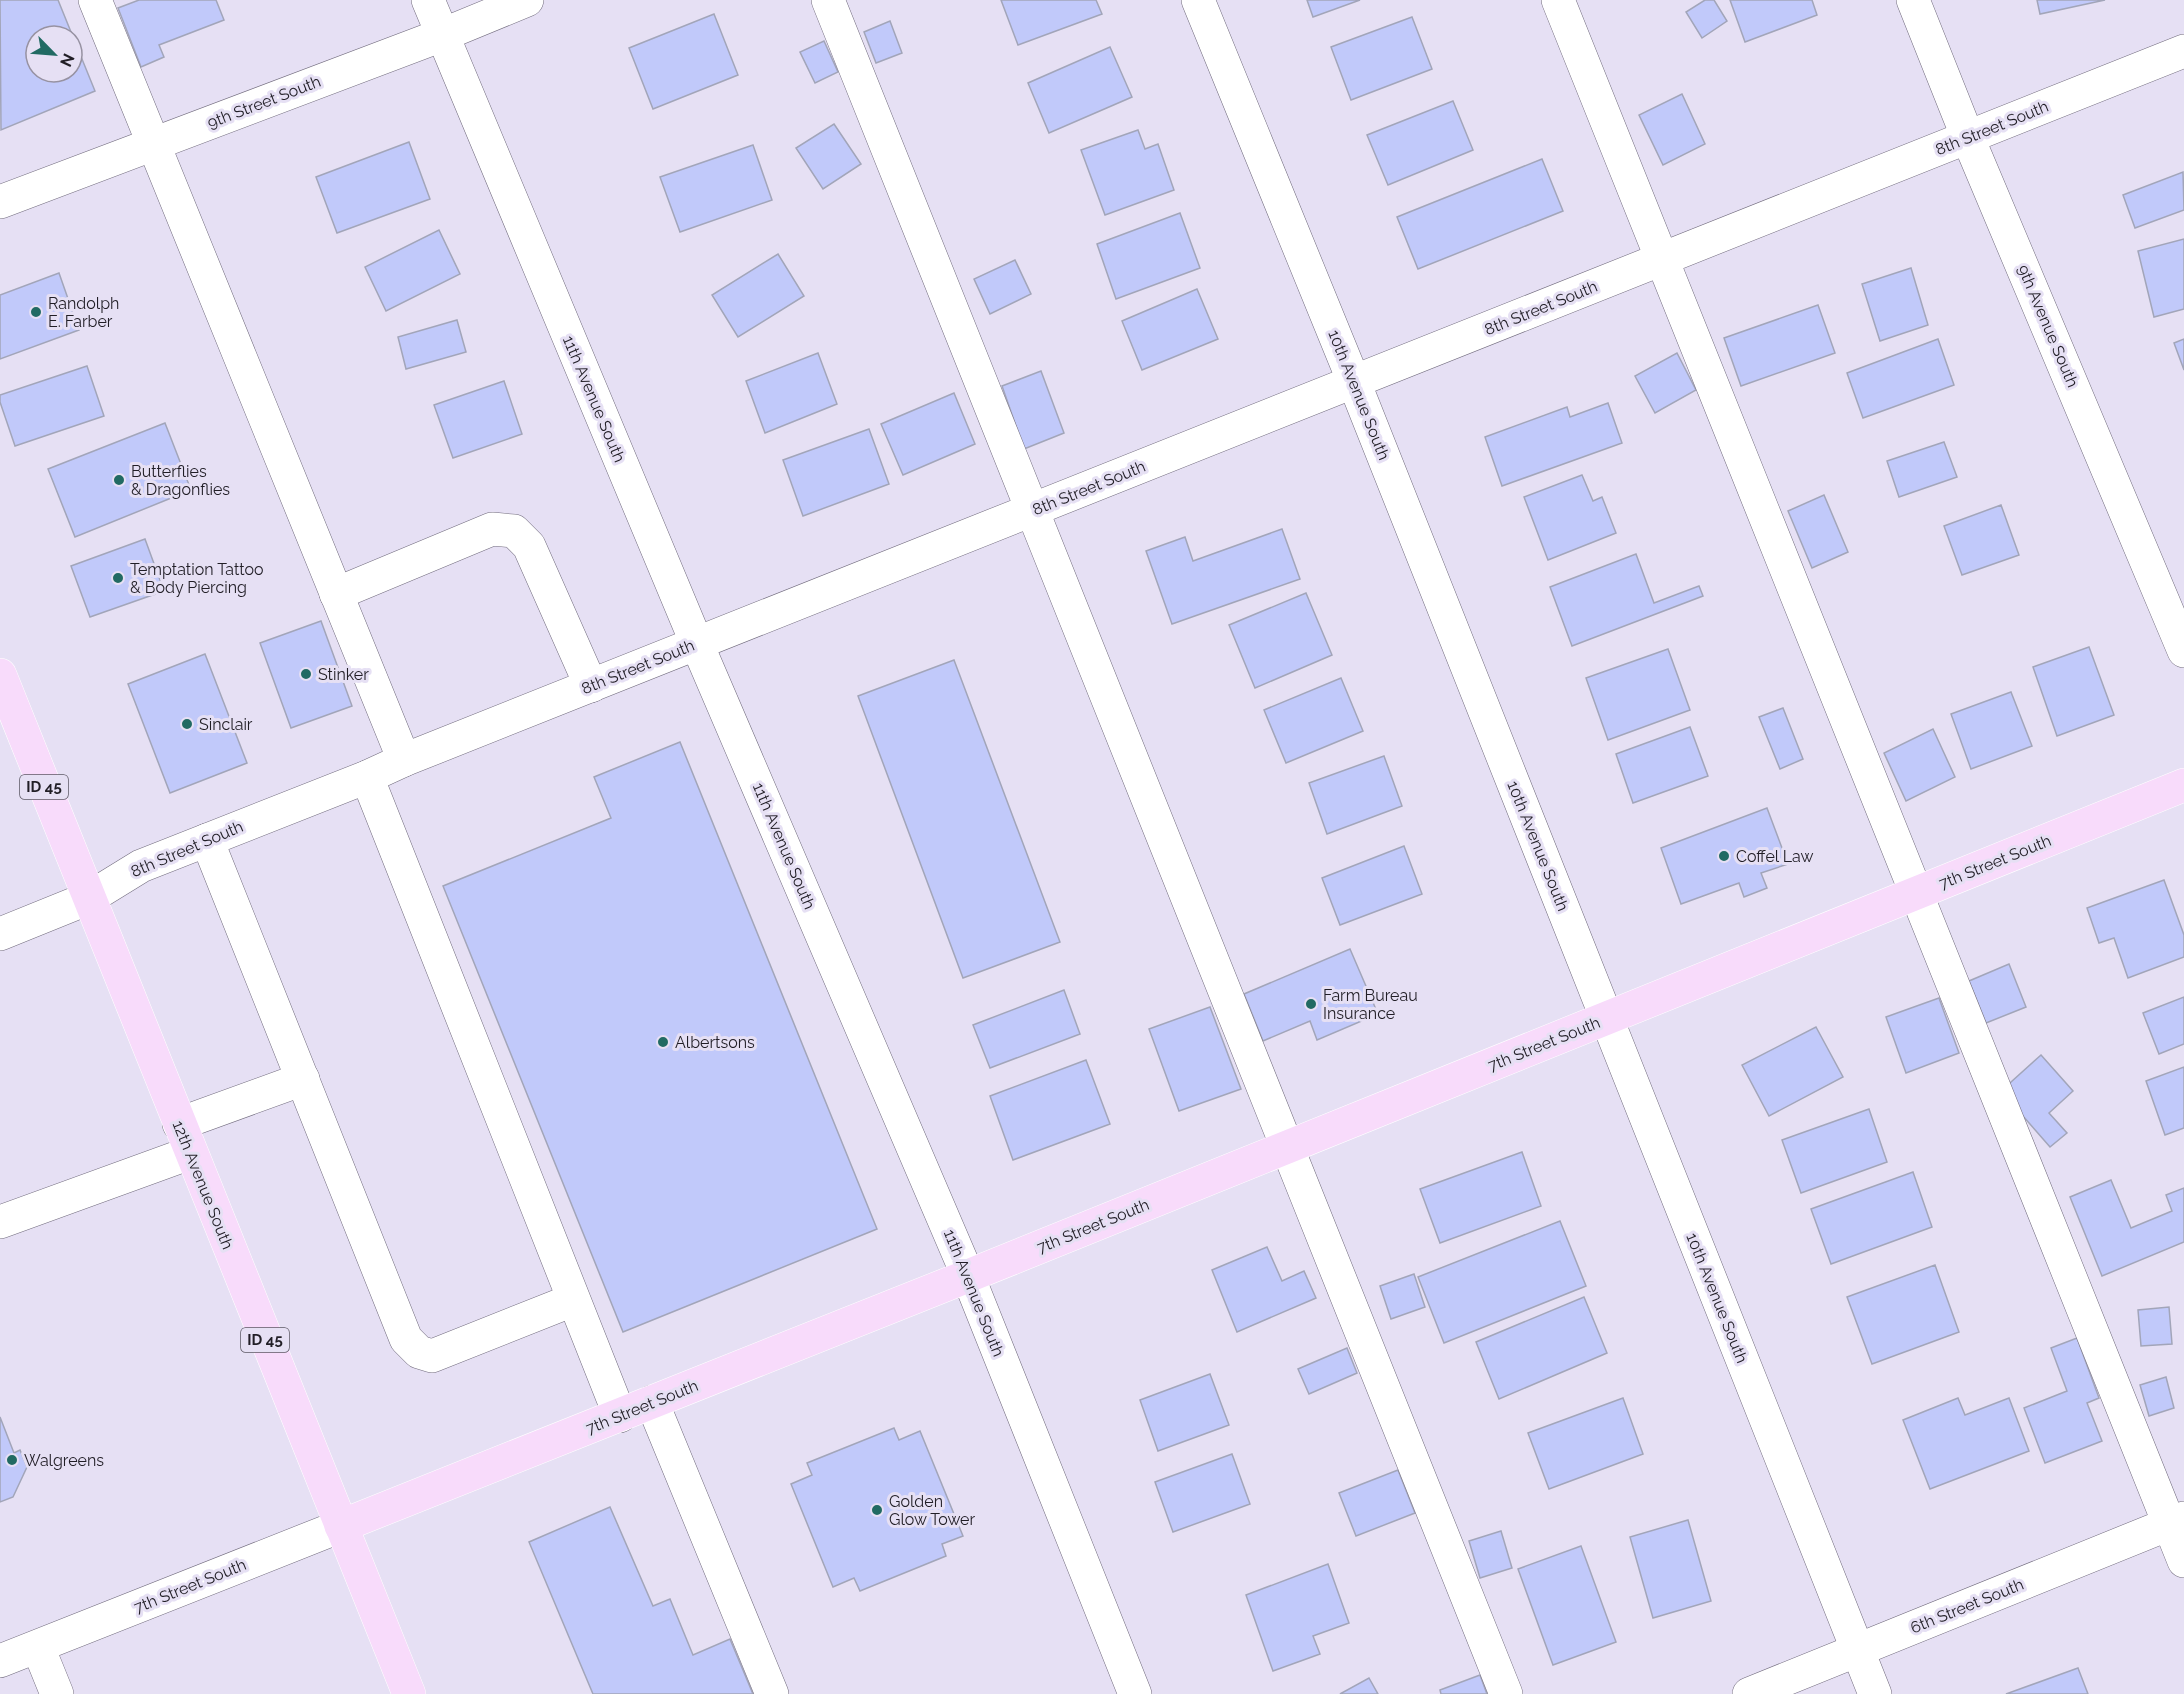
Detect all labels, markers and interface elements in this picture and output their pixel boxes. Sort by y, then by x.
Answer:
north arrow [24,24,84,84]
text: N [56,51,78,70]
street label: 9th Street South [205,72,323,132]
street label: 8th Street South [1933,97,2051,159]
street label: 9th Avenue South [2014,262,2082,390]
street label: 8th Street South [1482,277,1600,339]
place label: Randolph E. Farber [48,294,119,331]
marker: Randolph E. Farber [29,305,43,319]
street label: 10th Avenue South [1324,327,1394,463]
street label: 11th Avenue South [559,333,629,465]
street label: 8th Street South [1030,457,1148,519]
place label: Butterflies & Dragonflies [131,462,230,499]
marker: Butterflies & Dragonflies [112,473,126,487]
place label: Temptation Tattoo & Body Piercing [130,560,264,597]
marker: Temptation Tattoo & Body Piercing [111,571,125,585]
street label: 8th Street South [579,636,697,698]
place label: Stinker [318,665,369,684]
marker: Stinker [299,667,313,681]
place label: Sinclair [199,715,253,734]
marker: Sinclair [180,717,194,731]
road number: ID 45 [20,775,68,799]
street label: 10th Avenue South [1503,778,1573,914]
street label: 11th Avenue South [749,780,819,912]
street label: 8th Street South [128,817,246,881]
street label: 7th Street South [1936,831,2054,893]
place label: Coffel Law [1736,847,1814,866]
marker: Coffel Law [1717,849,1731,863]
place label: Farm Bureau Insurance [1323,986,1418,1023]
marker: Farm Bureau Insurance [1304,997,1318,1011]
street label: 7th Street South [1485,1013,1603,1075]
place label: Albertsons [675,1033,755,1052]
marker: Albertsons [656,1035,670,1049]
street label: 12th Avenue South [169,1118,237,1252]
street label: 7th Street South [1034,1195,1152,1257]
street label: 11th Avenue South [940,1227,1008,1359]
street label: 10th Avenue South [1682,1230,1752,1366]
road number: ID 45 [241,1328,289,1352]
street label: 7th Street South [583,1376,701,1438]
place label: Walgreens [24,1451,104,1470]
marker: Walgreens [5,1453,19,1467]
place label: Golden Glow Tower [889,1492,976,1529]
marker: Golden Glow Tower [870,1503,884,1517]
street label: 7th Street South [131,1555,249,1617]
street label: 6th Street South [1908,1575,2026,1637]

